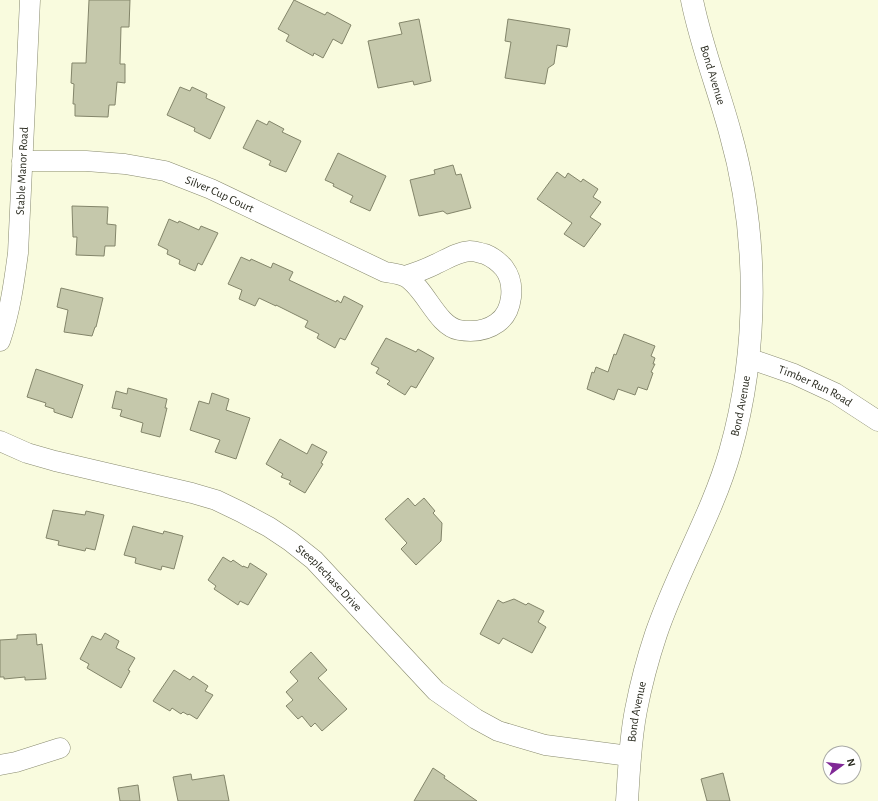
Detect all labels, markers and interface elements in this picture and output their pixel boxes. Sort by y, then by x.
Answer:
street label: Bond Avenue [698,44,728,106]
street label: Stable Manor Road [14,127,30,215]
street label: Silver Cup Court [184,174,256,215]
street label: Timber Run Road [777,363,855,409]
street label: Bond Avenue [728,375,752,438]
street label: Steeplechase Drive [294,542,364,614]
street label: Bond Avenue [625,680,648,743]
north arrow [822,745,862,785]
text: N [845,757,857,768]

